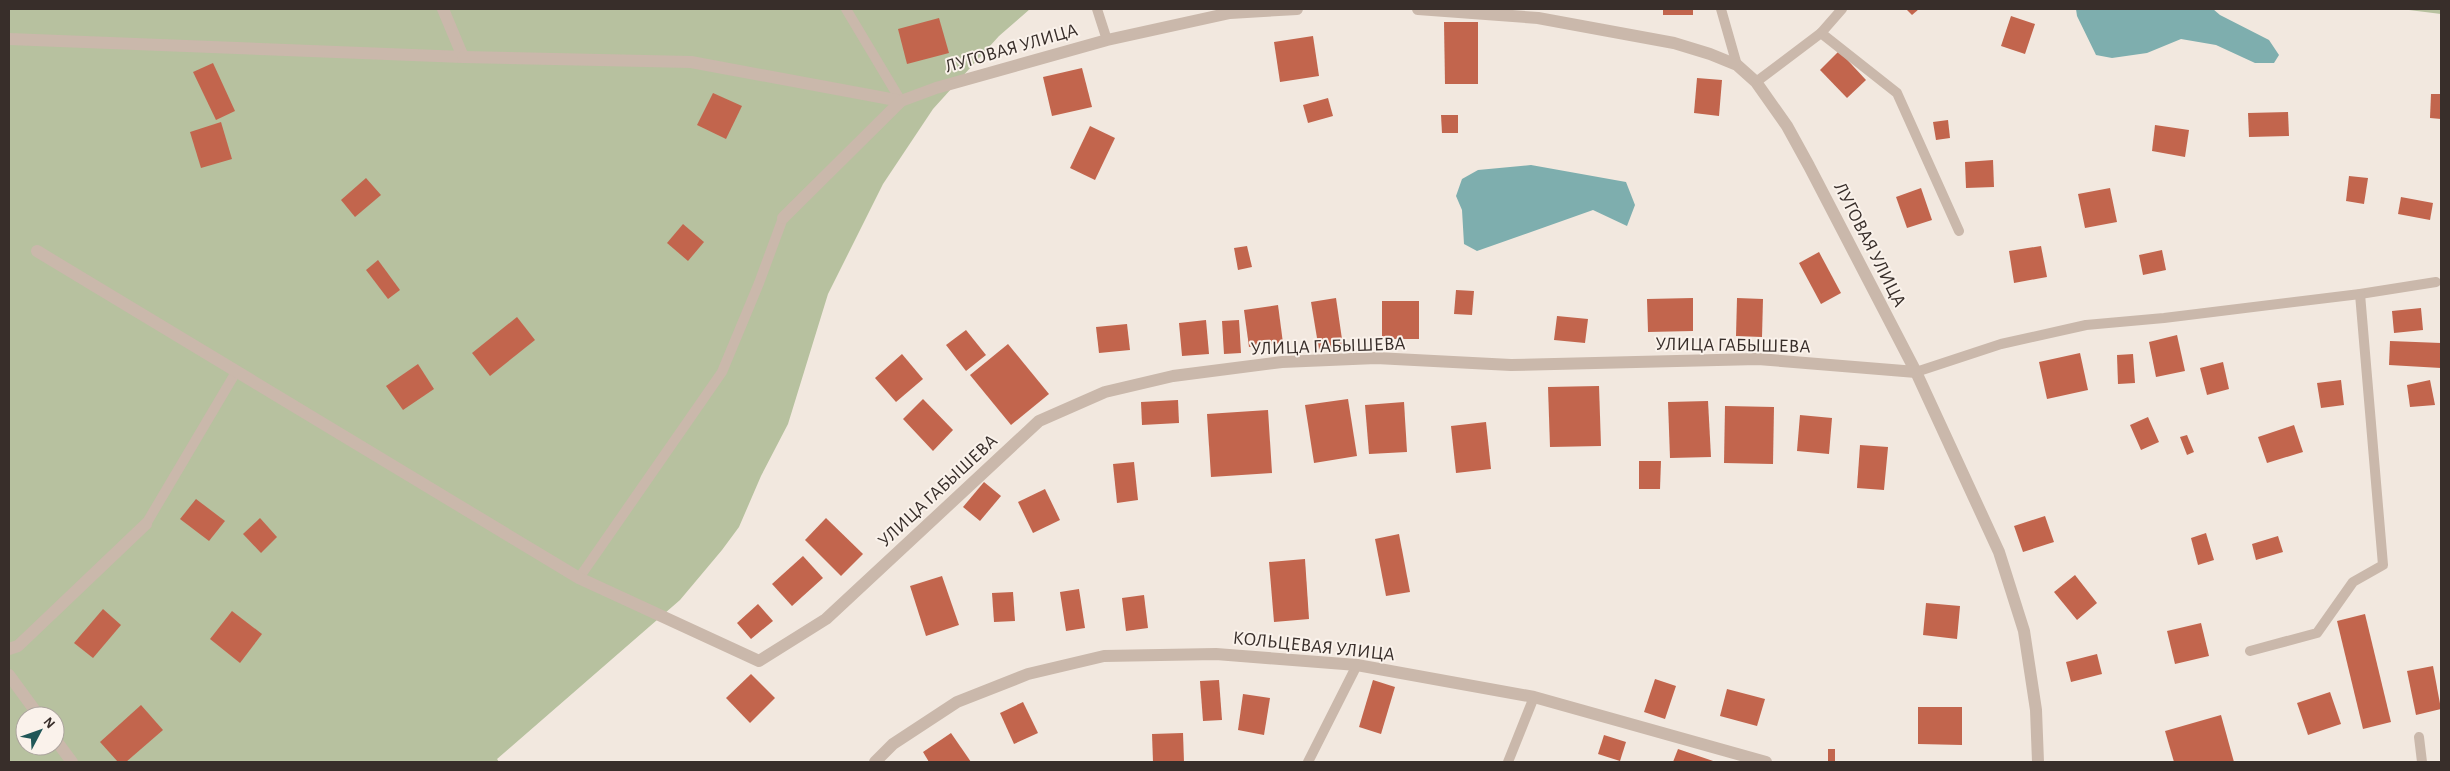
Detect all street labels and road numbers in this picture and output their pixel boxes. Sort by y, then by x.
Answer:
street label: ЛУГОВАЯ УЛИЦА [943,20,1080,76]
street label: ЛУГОВАЯ УЛИЦА [1830,179,1909,310]
street label: УЛИЦА ГАБЫШЕВА [1250,334,1406,359]
street label: УЛИЦА ГАБЫШЕВА [1655,335,1811,356]
street label: УЛИЦА ГАБЫШЕВА [875,431,1001,551]
street label: КОЛЬЦЕВАЯ УЛИЦА [1232,629,1396,664]

